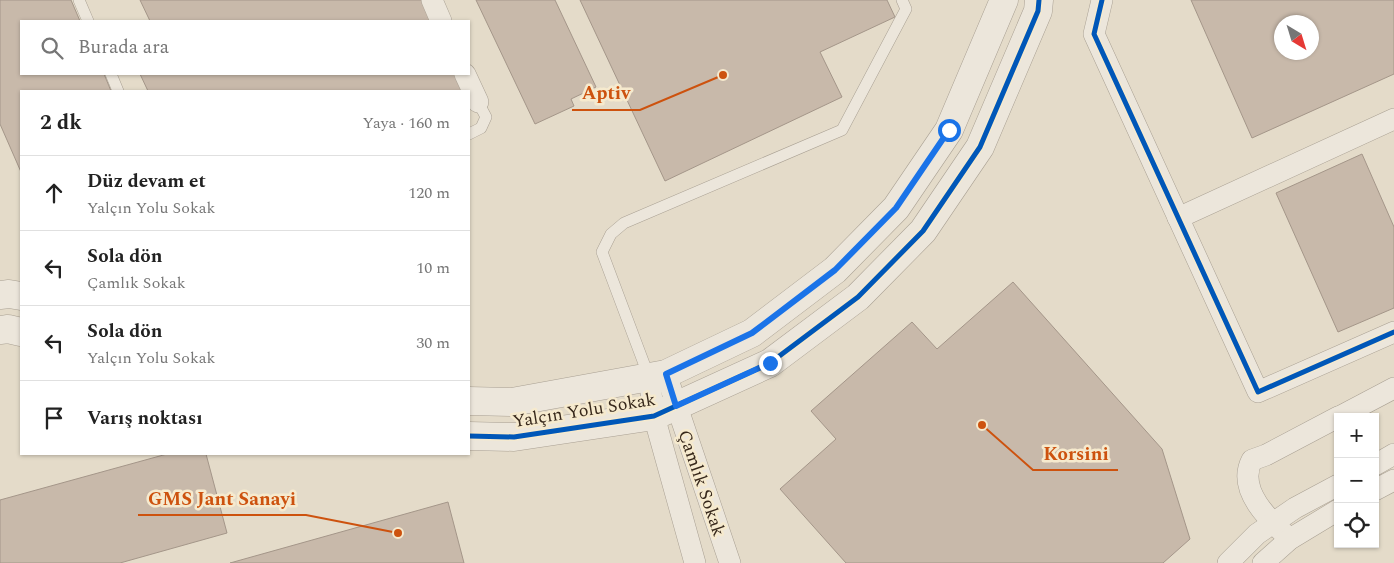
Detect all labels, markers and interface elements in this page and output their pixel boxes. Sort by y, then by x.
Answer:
north arrow [1274,15,1319,60]
search box [20,20,470,75]
text: Burada ara [78,33,169,62]
icon: search [38,34,66,62]
callout: Aptiv [572,76,640,110]
text: Aptiv [582,79,631,108]
text: 2 dk [40,107,82,139]
text: Yaya · 160 m [363,111,450,135]
route start [938,119,961,142]
text: Düz devam et [87,167,206,196]
icon: ahead [40,179,68,207]
text: 120 m [408,181,450,205]
text: Yalçın Yolu Sokak [87,196,215,220]
text: Sola dön [87,242,162,271]
icon: left [40,254,68,282]
text: 10 m [416,256,450,280]
text: Çamlık Sokak [87,271,186,295]
text: Sola dön [87,317,162,346]
icon: left [40,329,68,357]
text: 30 m [416,331,450,355]
text: Yalçın Yolu Sokak [87,346,215,370]
route end [759,352,782,375]
street label: Yalçın Yolu Sokak [511,386,657,435]
icon: arrive [40,404,68,432]
text: Varış noktası [87,404,203,433]
map controls [1334,413,1379,548]
button: + [1334,413,1379,458]
street label: Çamlık Sokak [671,426,732,540]
callout: Korsini [1033,436,1118,470]
text: Korsini [1043,440,1109,469]
button: − [1334,458,1379,503]
callout: GMS Jant Sanayi [138,481,306,515]
text: GMS Jant Sanayi [148,485,296,514]
button: locate [1334,503,1379,548]

